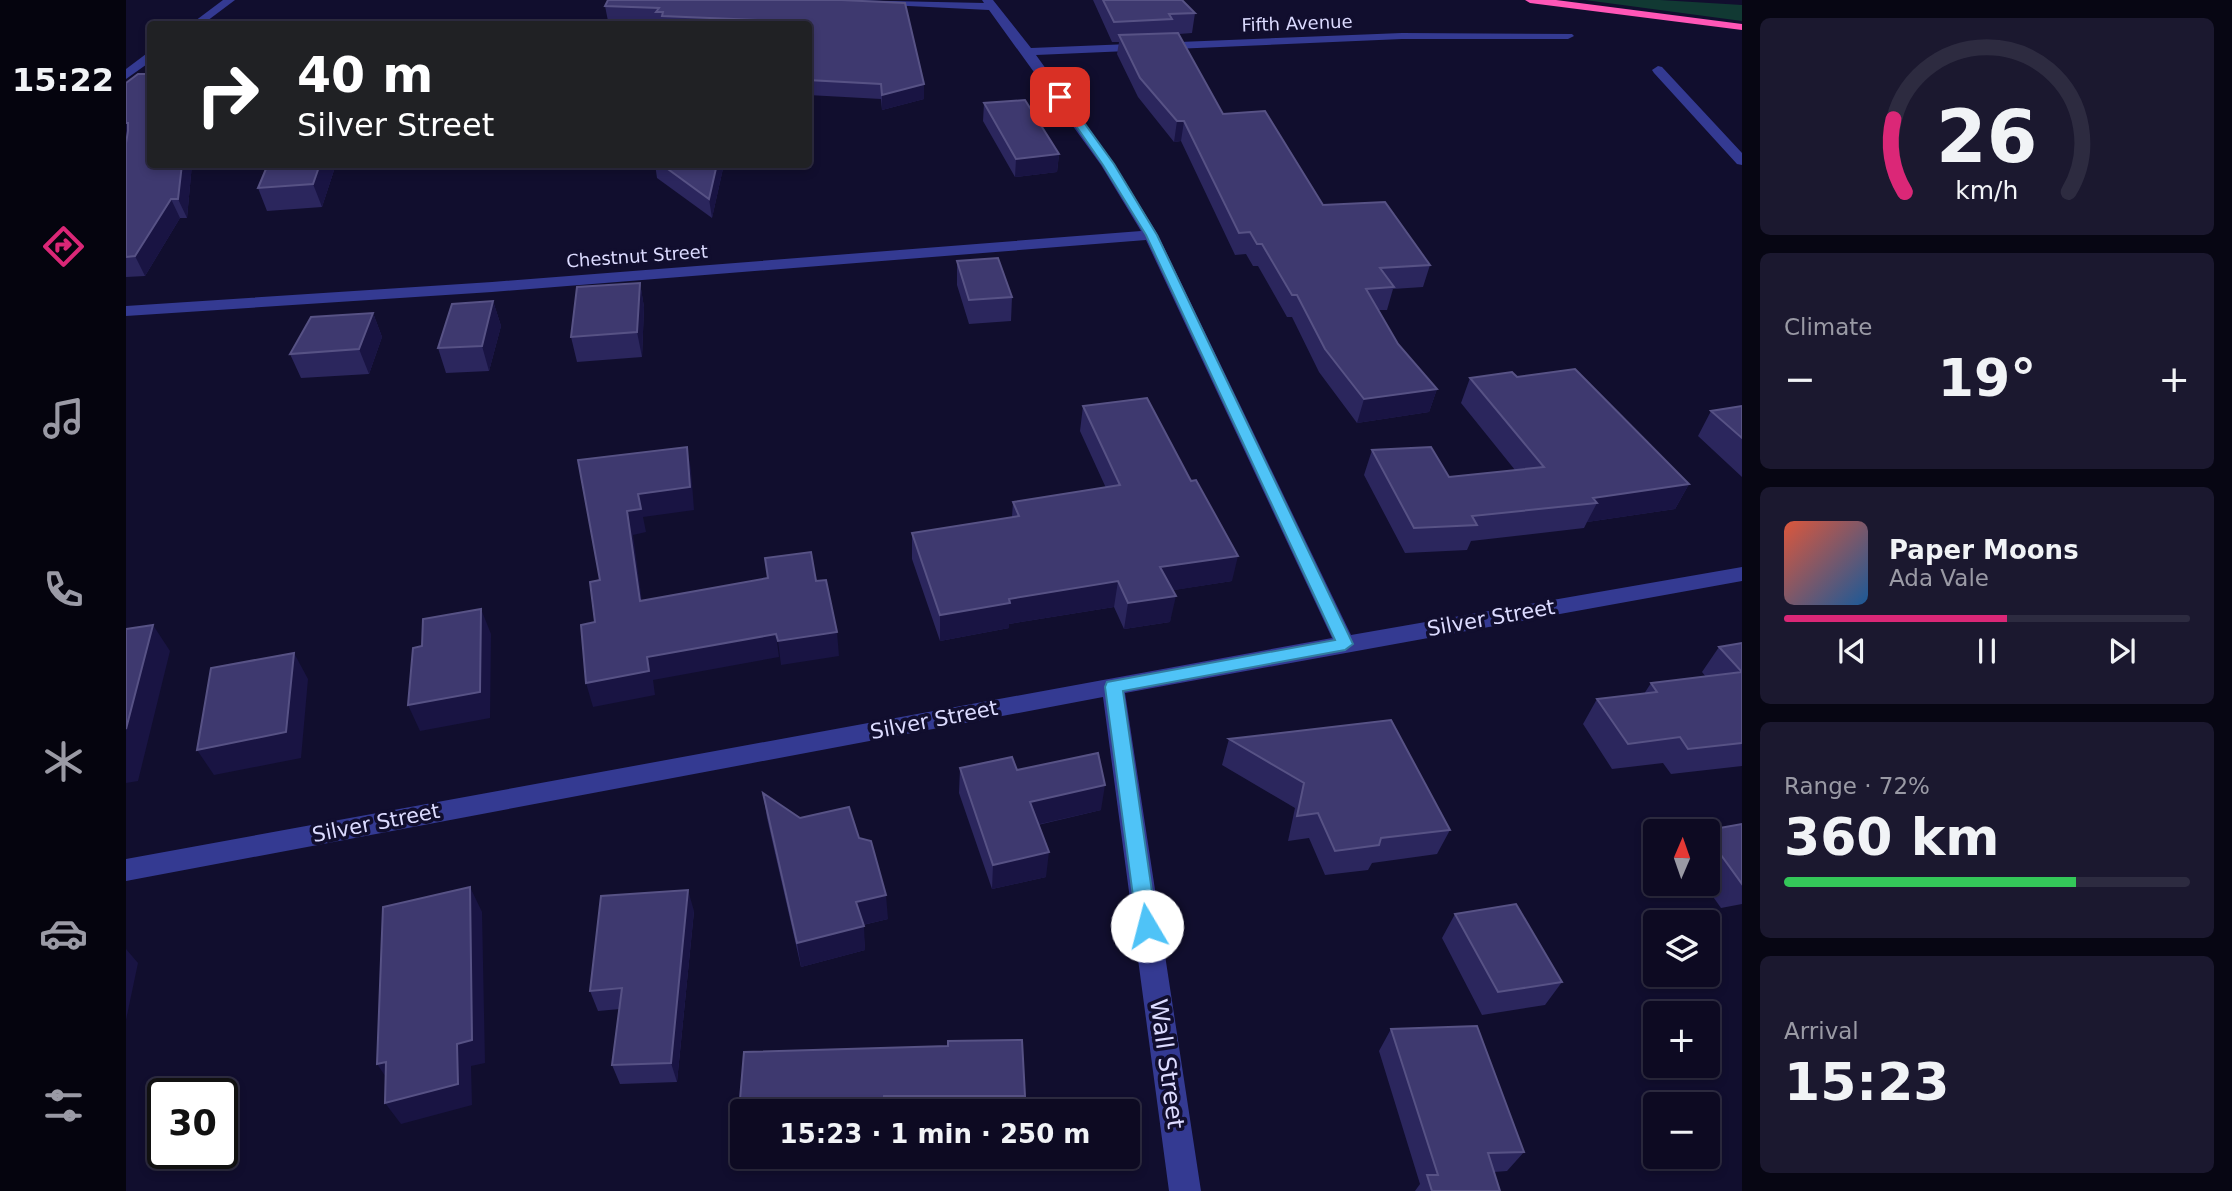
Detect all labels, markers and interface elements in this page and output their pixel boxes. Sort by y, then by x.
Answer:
street label: Fifth Avenue [1241,11,1353,35]
text: 40 m [297,47,433,104]
icon: right [182,49,273,140]
text: 15:22 [12,61,114,99]
pin [1030,67,1090,127]
icon: arrive [1041,78,1079,116]
text: 26 [1936,95,2038,180]
text: Silver Street [297,106,494,144]
text: km/h [1955,176,2019,205]
icon: directions [39,222,88,271]
street label: Chestnut Street [566,241,708,271]
text: Climate [1784,314,1873,340]
text: 19° [1938,348,2036,408]
text: − [1784,357,1816,401]
text: + [2158,357,2190,401]
icon: music [39,394,88,443]
text: Paper Moons [1889,535,2079,565]
icon: phone [39,565,88,614]
text: Ada Vale [1889,565,1989,591]
street label: Silver Street [1425,595,1557,641]
icon: previous [1833,632,1871,670]
icon: pause [1968,632,2006,670]
icon: next [2103,632,2141,670]
street label: Silver Street [868,696,1000,744]
icon: climate [39,737,88,786]
text: Range · 72% [1784,773,1930,799]
street label: Silver Street [310,799,442,847]
text: 360 km [1784,807,1999,867]
north arrow [1643,819,1720,896]
map controls [1643,819,1720,1169]
position arrow [1110,889,1184,963]
icon: car [39,909,88,958]
button: layers [1643,910,1720,987]
street label: Wall Street [1144,997,1190,1131]
button: + [1643,1001,1720,1078]
text: Arrival [1784,1018,1859,1044]
text: 15:23 [1784,1052,1950,1112]
speed limit sign: 30 [147,1078,238,1169]
icon: filters [39,1081,88,1130]
button: − [1643,1092,1720,1169]
text: 15:23 · 1 min · 250 m [780,1119,1090,1149]

